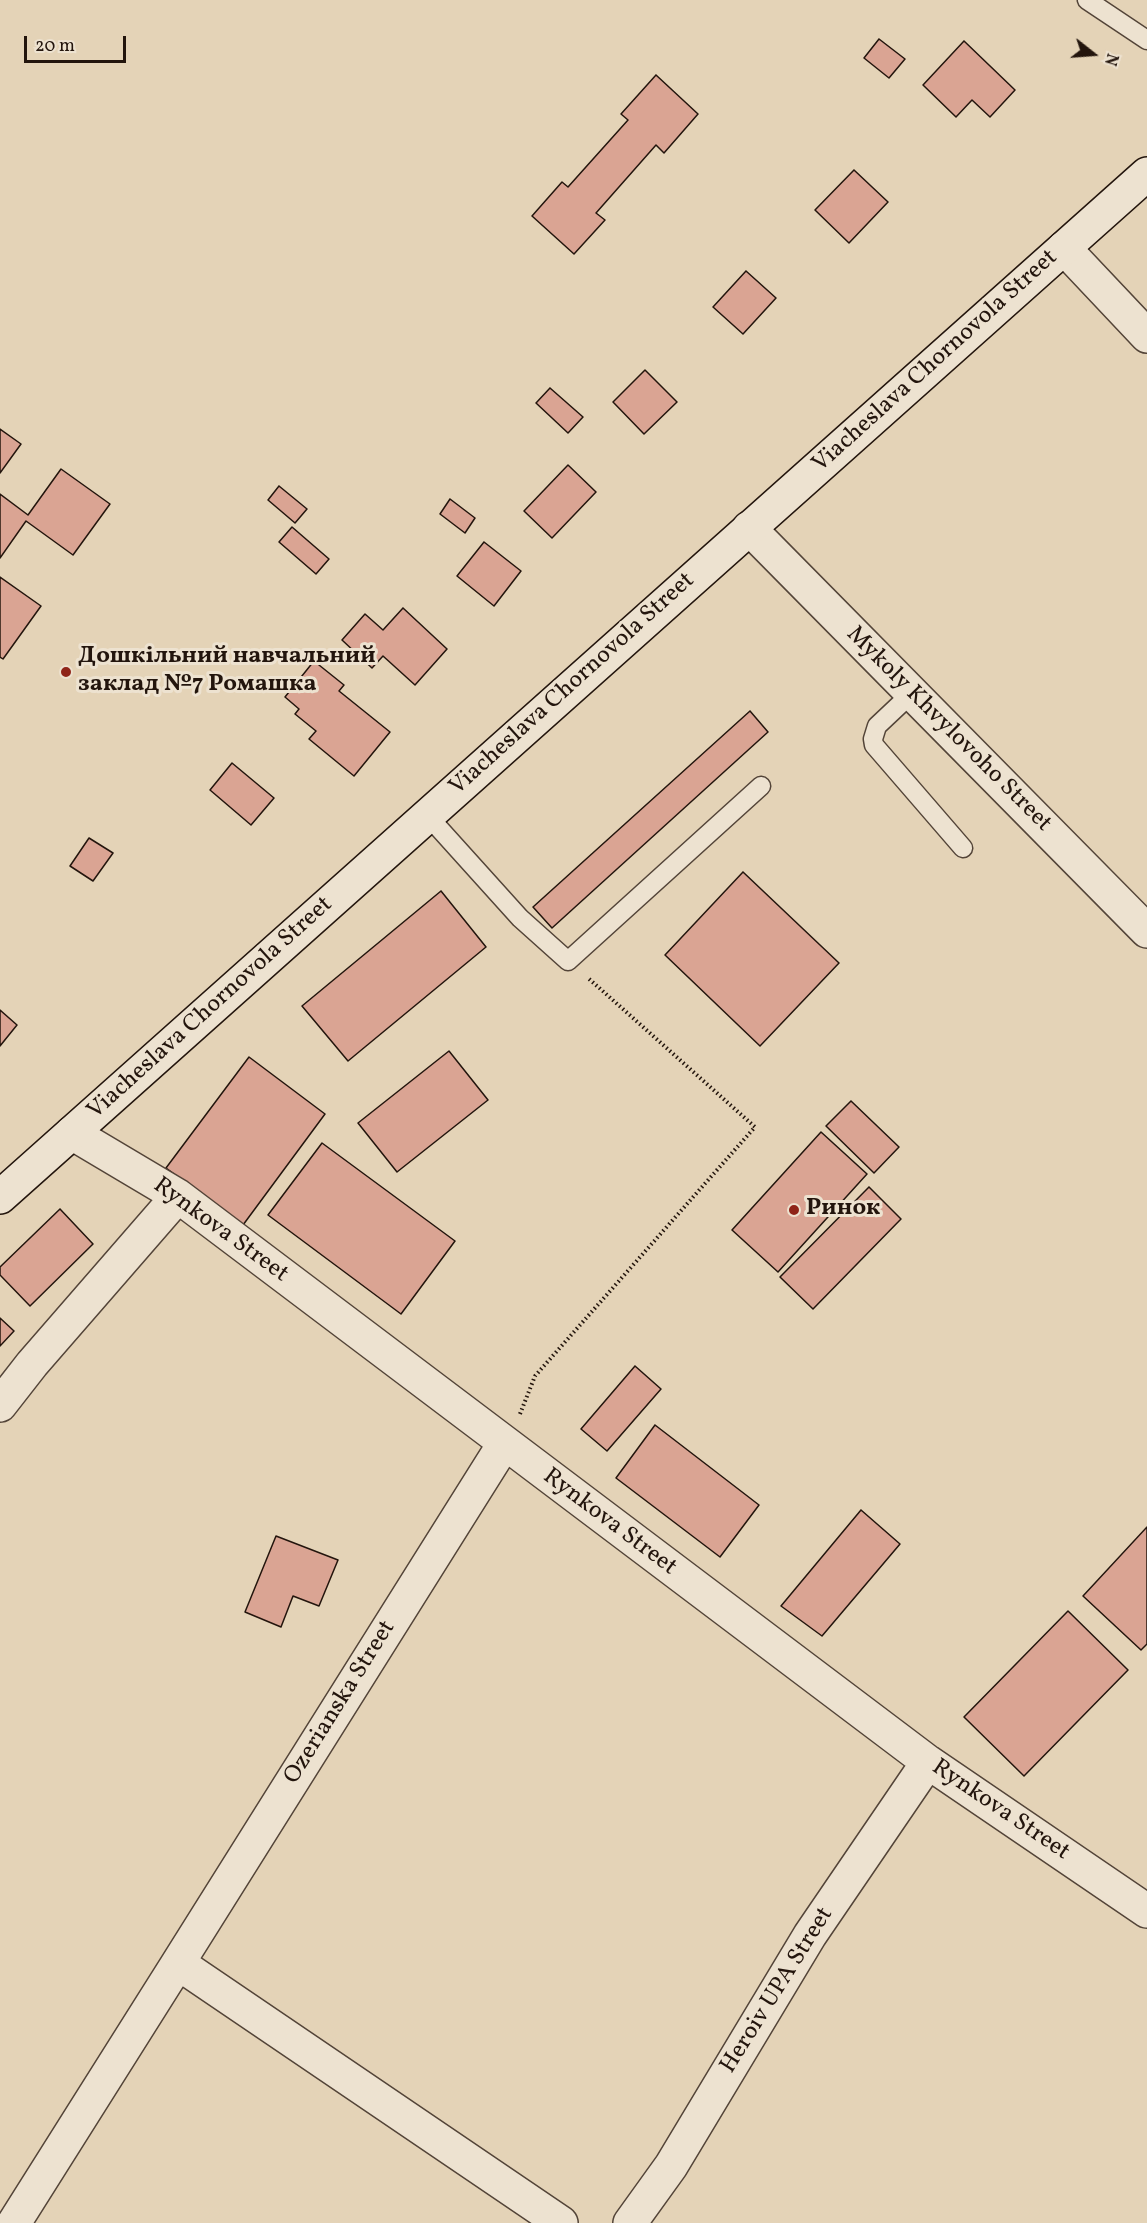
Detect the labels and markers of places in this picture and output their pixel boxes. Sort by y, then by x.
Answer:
place label: Дошкільний навчальний заклад №7 Ромашка [78,644,376,700]
marker: Дошкільний навчальний заклад №7 Ромашка [59,665,73,679]
place label: Ринок [806,1196,880,1224]
marker: Ринок [787,1203,801,1217]

